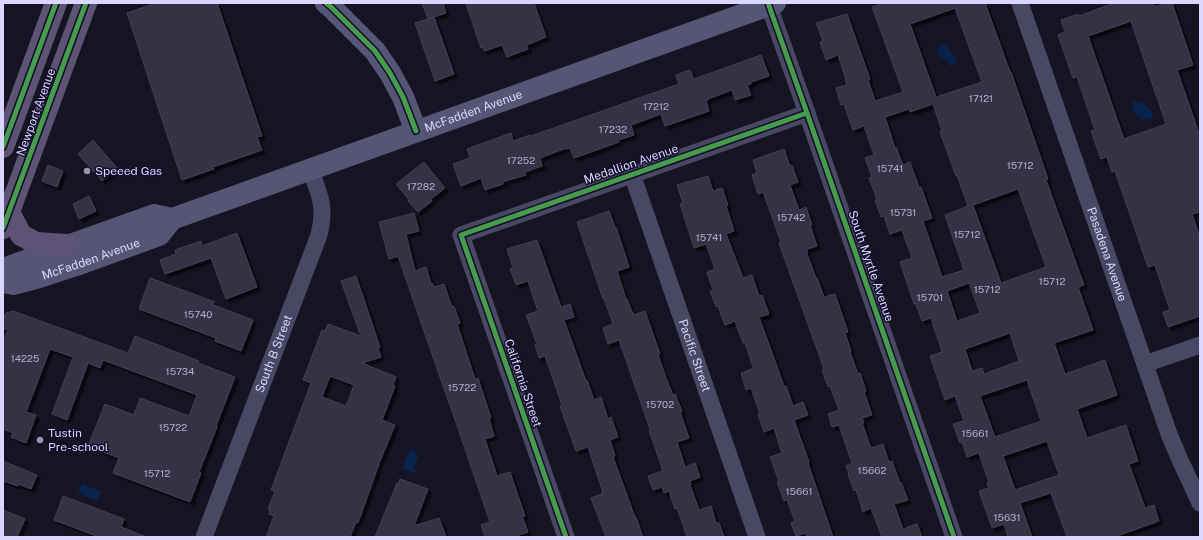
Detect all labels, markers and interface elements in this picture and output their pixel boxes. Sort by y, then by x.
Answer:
street label: Newport Avenue [14,66,58,158]
street label: McFadden Avenue [423,87,524,135]
house number: 17121 [969,92,993,104]
house number: 17212 [643,100,669,112]
house number: 17232 [599,123,627,135]
street label: Medallion Avenue [582,141,680,187]
house number: 17252 [507,154,535,166]
house number: 15712 [1007,159,1033,171]
house number: 15741 [877,162,903,174]
place label: Speeed Gas [95,164,162,178]
marker: Speeed Gas [82,166,92,176]
house number: 17282 [407,180,435,192]
house number: 15731 [890,206,916,218]
street label: Pasadena Avenue [1084,206,1130,303]
street label: South Myrtle Avenue [845,209,897,324]
house number: 15742 [777,211,805,223]
house number: 15712 [954,228,980,240]
house number: 15741 [696,231,722,243]
street label: McFadden Avenue [40,236,142,283]
house number: 15712 [1039,275,1065,287]
house number: 15712 [974,283,1000,295]
house number: 15701 [917,291,943,303]
house number: 15740 [184,308,212,320]
street label: South B Street [253,313,295,395]
street label: Pacific Street [676,317,714,394]
street label: California Street [501,337,545,429]
house number: 14225 [11,352,39,364]
house number: 15734 [166,365,194,377]
house number: 15722 [448,381,476,393]
house number: 15702 [646,398,674,410]
house number: 15722 [159,421,187,433]
place label: Tustin Pre-school [48,426,109,454]
house number: 15661 [962,427,988,439]
marker: Tustin Pre-school [35,435,45,445]
house number: 15662 [858,464,886,476]
house number: 15712 [144,467,170,479]
house number: 15661 [786,485,812,497]
house number: 15631 [993,511,1021,523]

